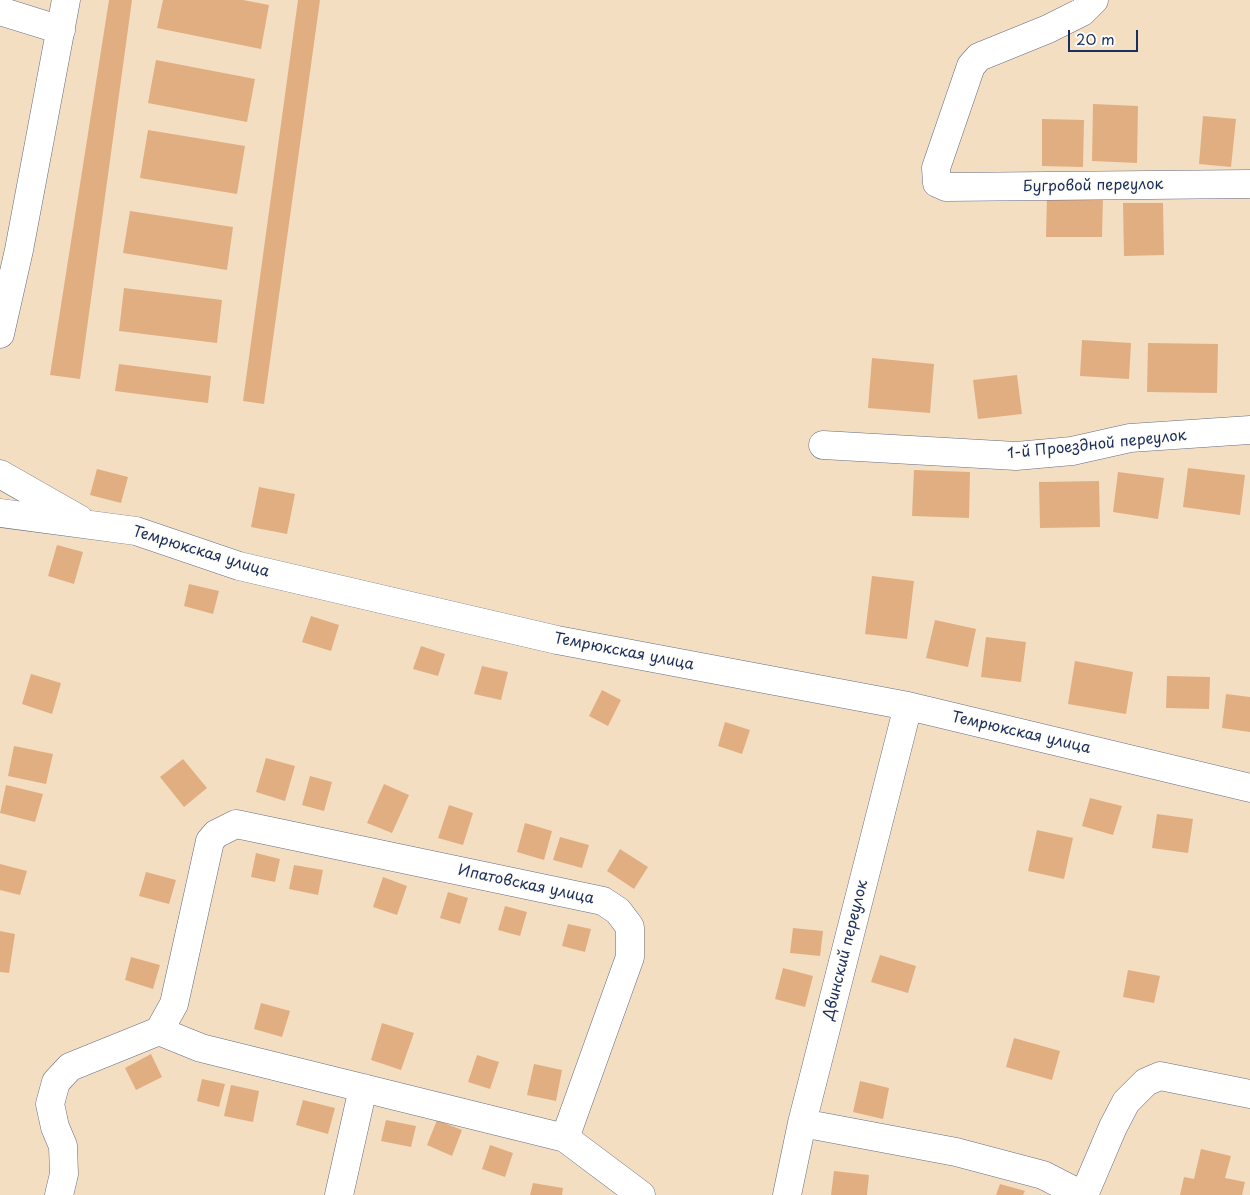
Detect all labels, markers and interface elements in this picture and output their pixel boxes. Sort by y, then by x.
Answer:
scale bar [1070,20,1140,52]
text: 20 m [1076,27,1115,50]
street label: Бугровой переулок [1022,176,1164,196]
street label: 1-й Проездной переулок [1007,427,1187,463]
street label: Темрюкская улица [130,523,272,581]
street label: Темрюкская улица [552,630,696,674]
street label: Темрюкская улица [950,708,1092,758]
street label: Ипатовская улица [456,862,596,908]
street label: Двинский переулок [820,878,872,1022]

